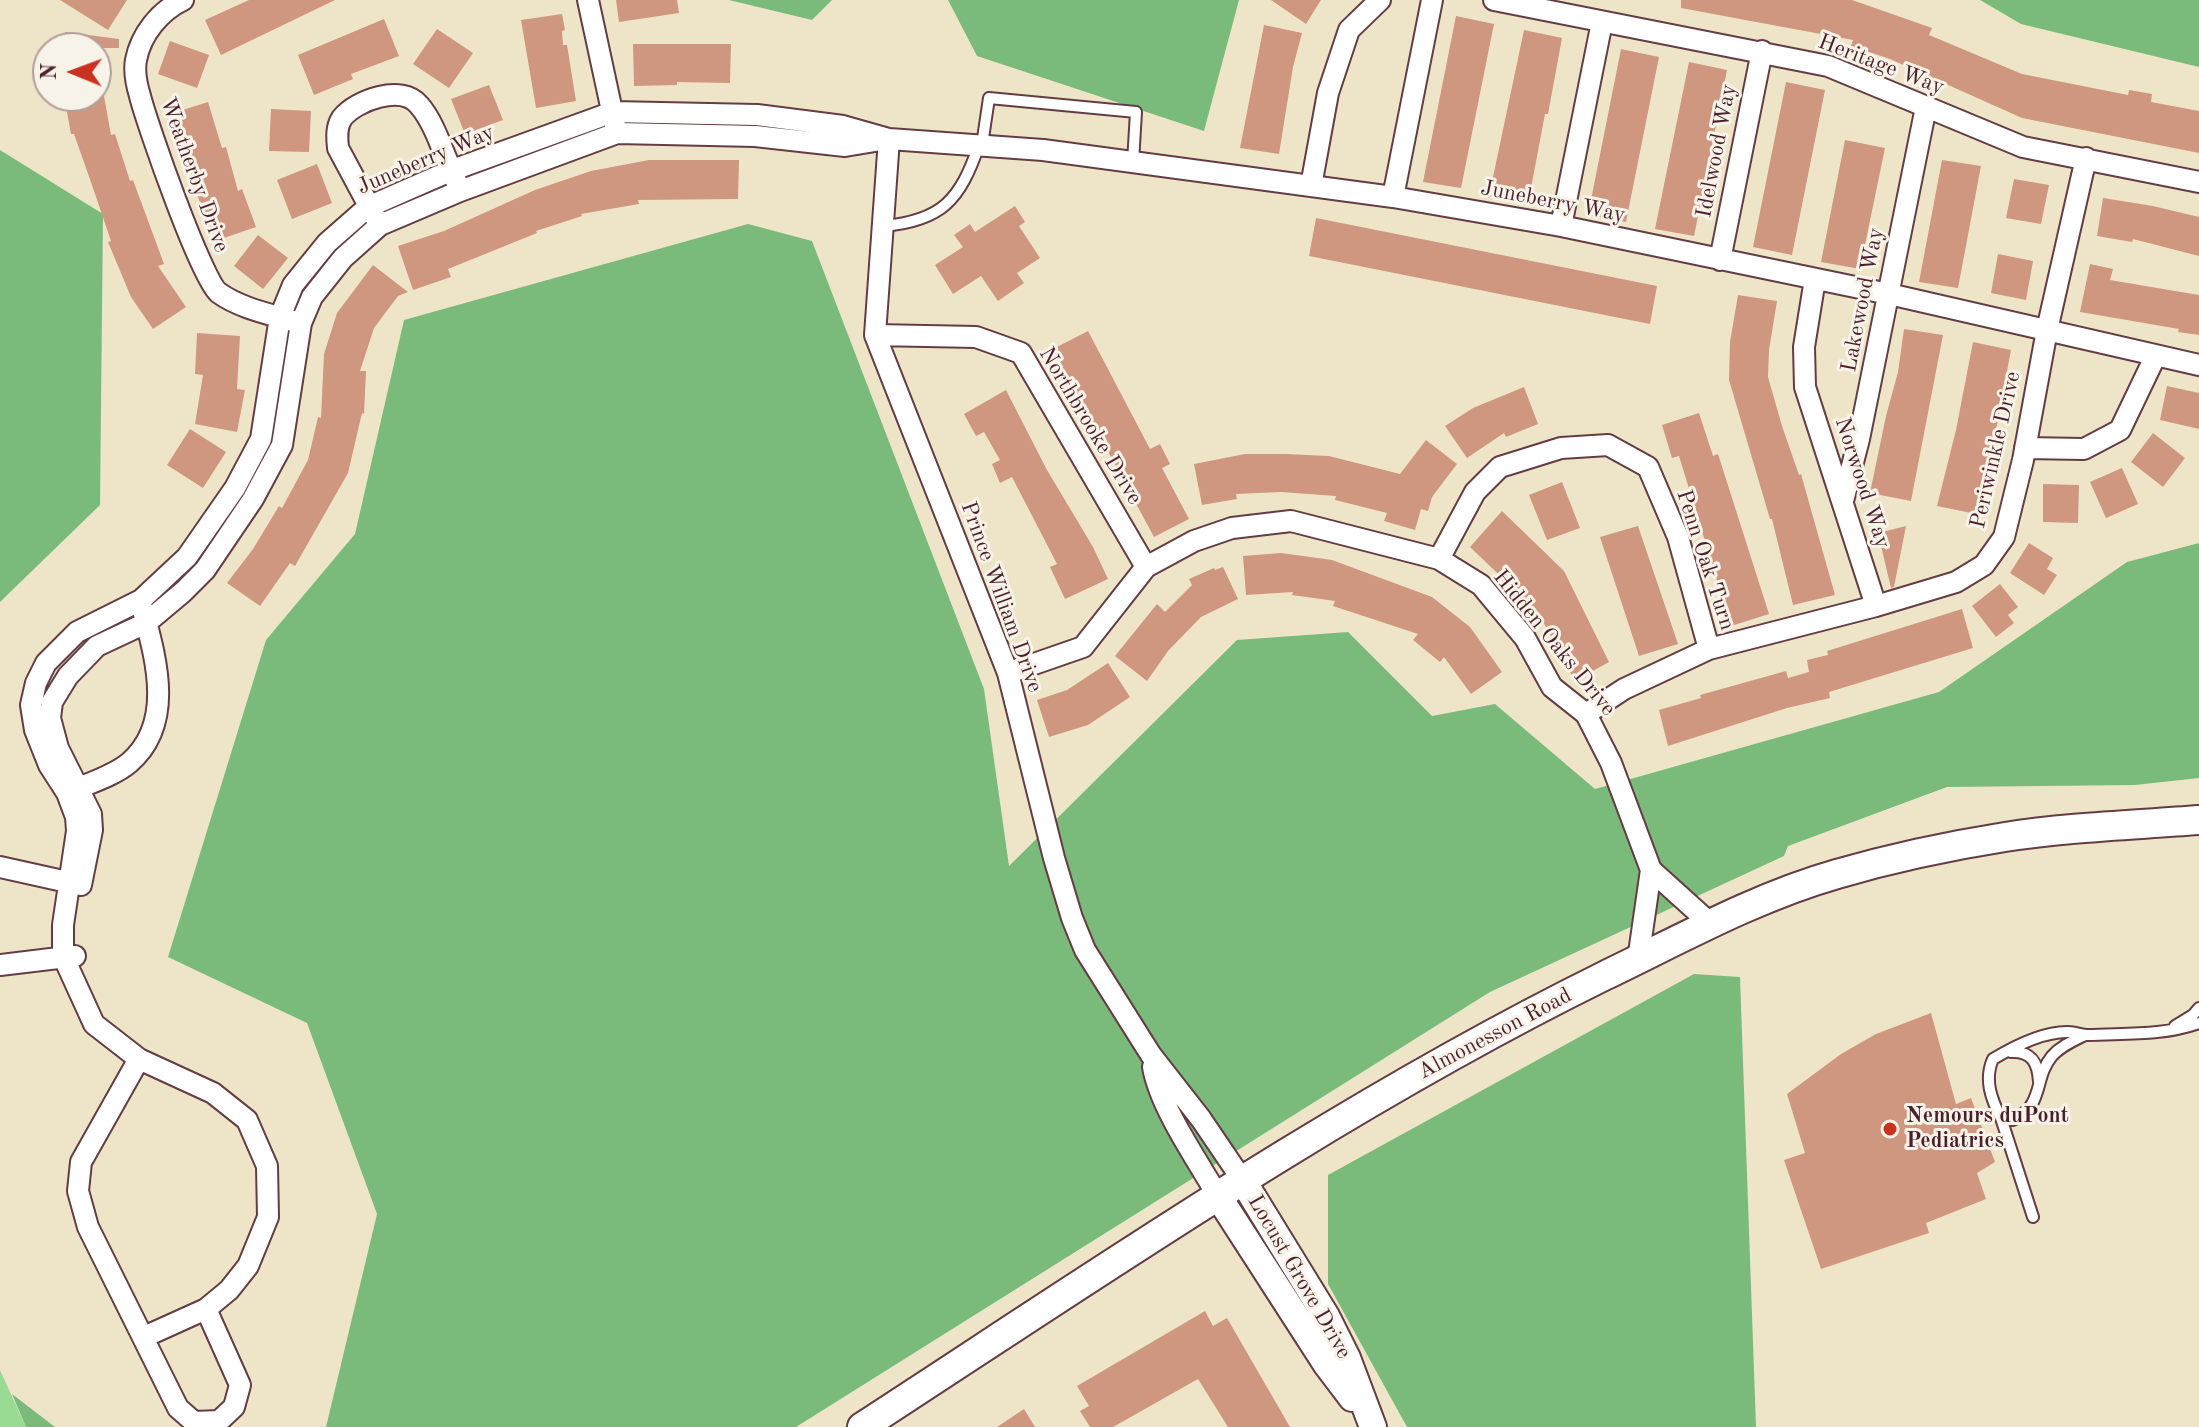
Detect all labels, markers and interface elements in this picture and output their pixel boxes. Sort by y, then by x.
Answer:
street label: Heritage Way [1814,29,1948,101]
north arrow [32,32,112,112]
text: N [39,63,61,80]
street label: Idelwood Way [1691,82,1743,220]
street label: Weatherby Drive [154,94,234,256]
street label: Juneberry Way [353,119,499,201]
street label: Juneberry Way [1478,175,1628,229]
street label: Lakewood Way [1836,226,1890,374]
street label: Northbrooke Drive [1033,342,1147,510]
street label: Periwinkle Drive [1965,369,2027,531]
street label: Norwood Way [1828,414,1896,552]
street label: Penn Oak Turn [1670,486,1740,634]
street label: Prince William Drive [954,498,1048,696]
street label: Hidden Oaks Drive [1487,564,1621,722]
street label: Almonesson Road [1414,982,1576,1086]
place label: Nemours duPont Pediatrics [1906,1103,2069,1154]
marker: Nemours duPont Pediatrics [1881,1120,1899,1138]
street label: Locust Grove Drive [1241,1190,1357,1364]

